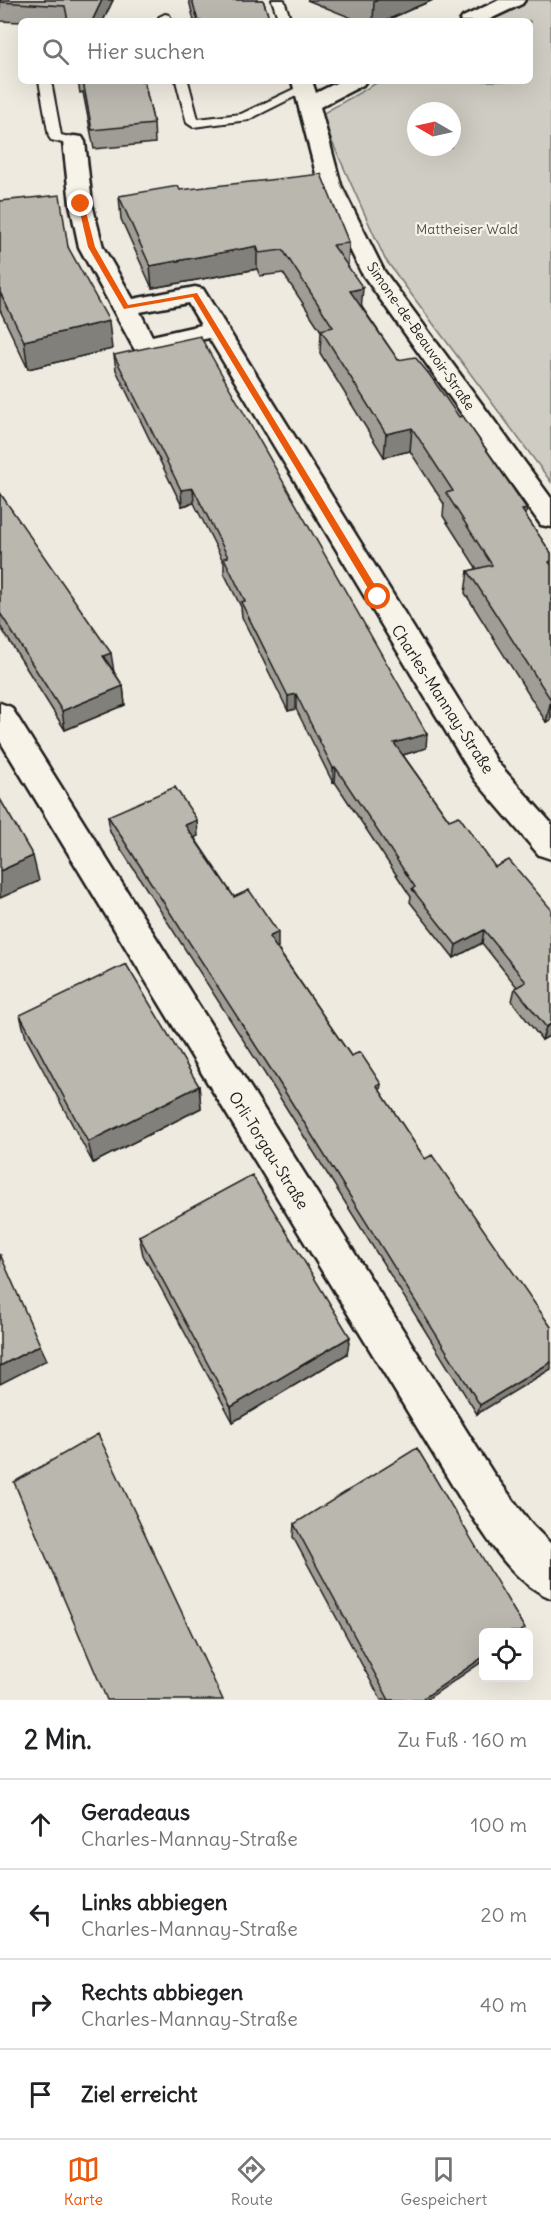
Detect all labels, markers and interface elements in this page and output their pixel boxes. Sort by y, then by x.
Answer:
search box [18,18,533,84]
icon: search [39,35,72,68]
text: Hier suchen [87,37,205,65]
north arrow [407,102,461,156]
route end [67,190,93,216]
park label: Mattheiser Wald [416,220,518,238]
street label: Simone-de-Beauvoir-Straße [363,259,479,413]
route start [364,583,390,609]
street label: Charles-Mannay-Straße [387,621,499,777]
street label: Orli-Torgau-Straße [225,1087,313,1213]
map controls [479,1628,533,1682]
button: locate [479,1628,533,1682]
text: 2 Min. [24,1723,92,1756]
text: Zu Fuß · 160 m [398,1727,527,1752]
text: Geradeaus [81,1798,190,1826]
icon: ahead [24,1808,57,1841]
text: 100 m [470,1812,527,1837]
text: Charles-Mannay-Straße [81,1826,298,1851]
text: Links abbiegen [81,1888,228,1916]
icon: left [24,1898,57,1931]
text: 20 m [481,1902,527,1927]
text: Charles-Mannay-Straße [81,1916,298,1941]
text: Rechts abbiegen [81,1978,243,2006]
icon: right [24,1988,57,2021]
text: 40 m [480,1992,527,2017]
text: Charles-Mannay-Straße [81,2006,298,2031]
icon: arrive [24,2078,57,2111]
text: Ziel erreicht [81,2080,198,2108]
tab: Karte [64,2153,103,2209]
tab: Route [231,2153,273,2209]
tab: Gespeichert [400,2153,487,2209]

